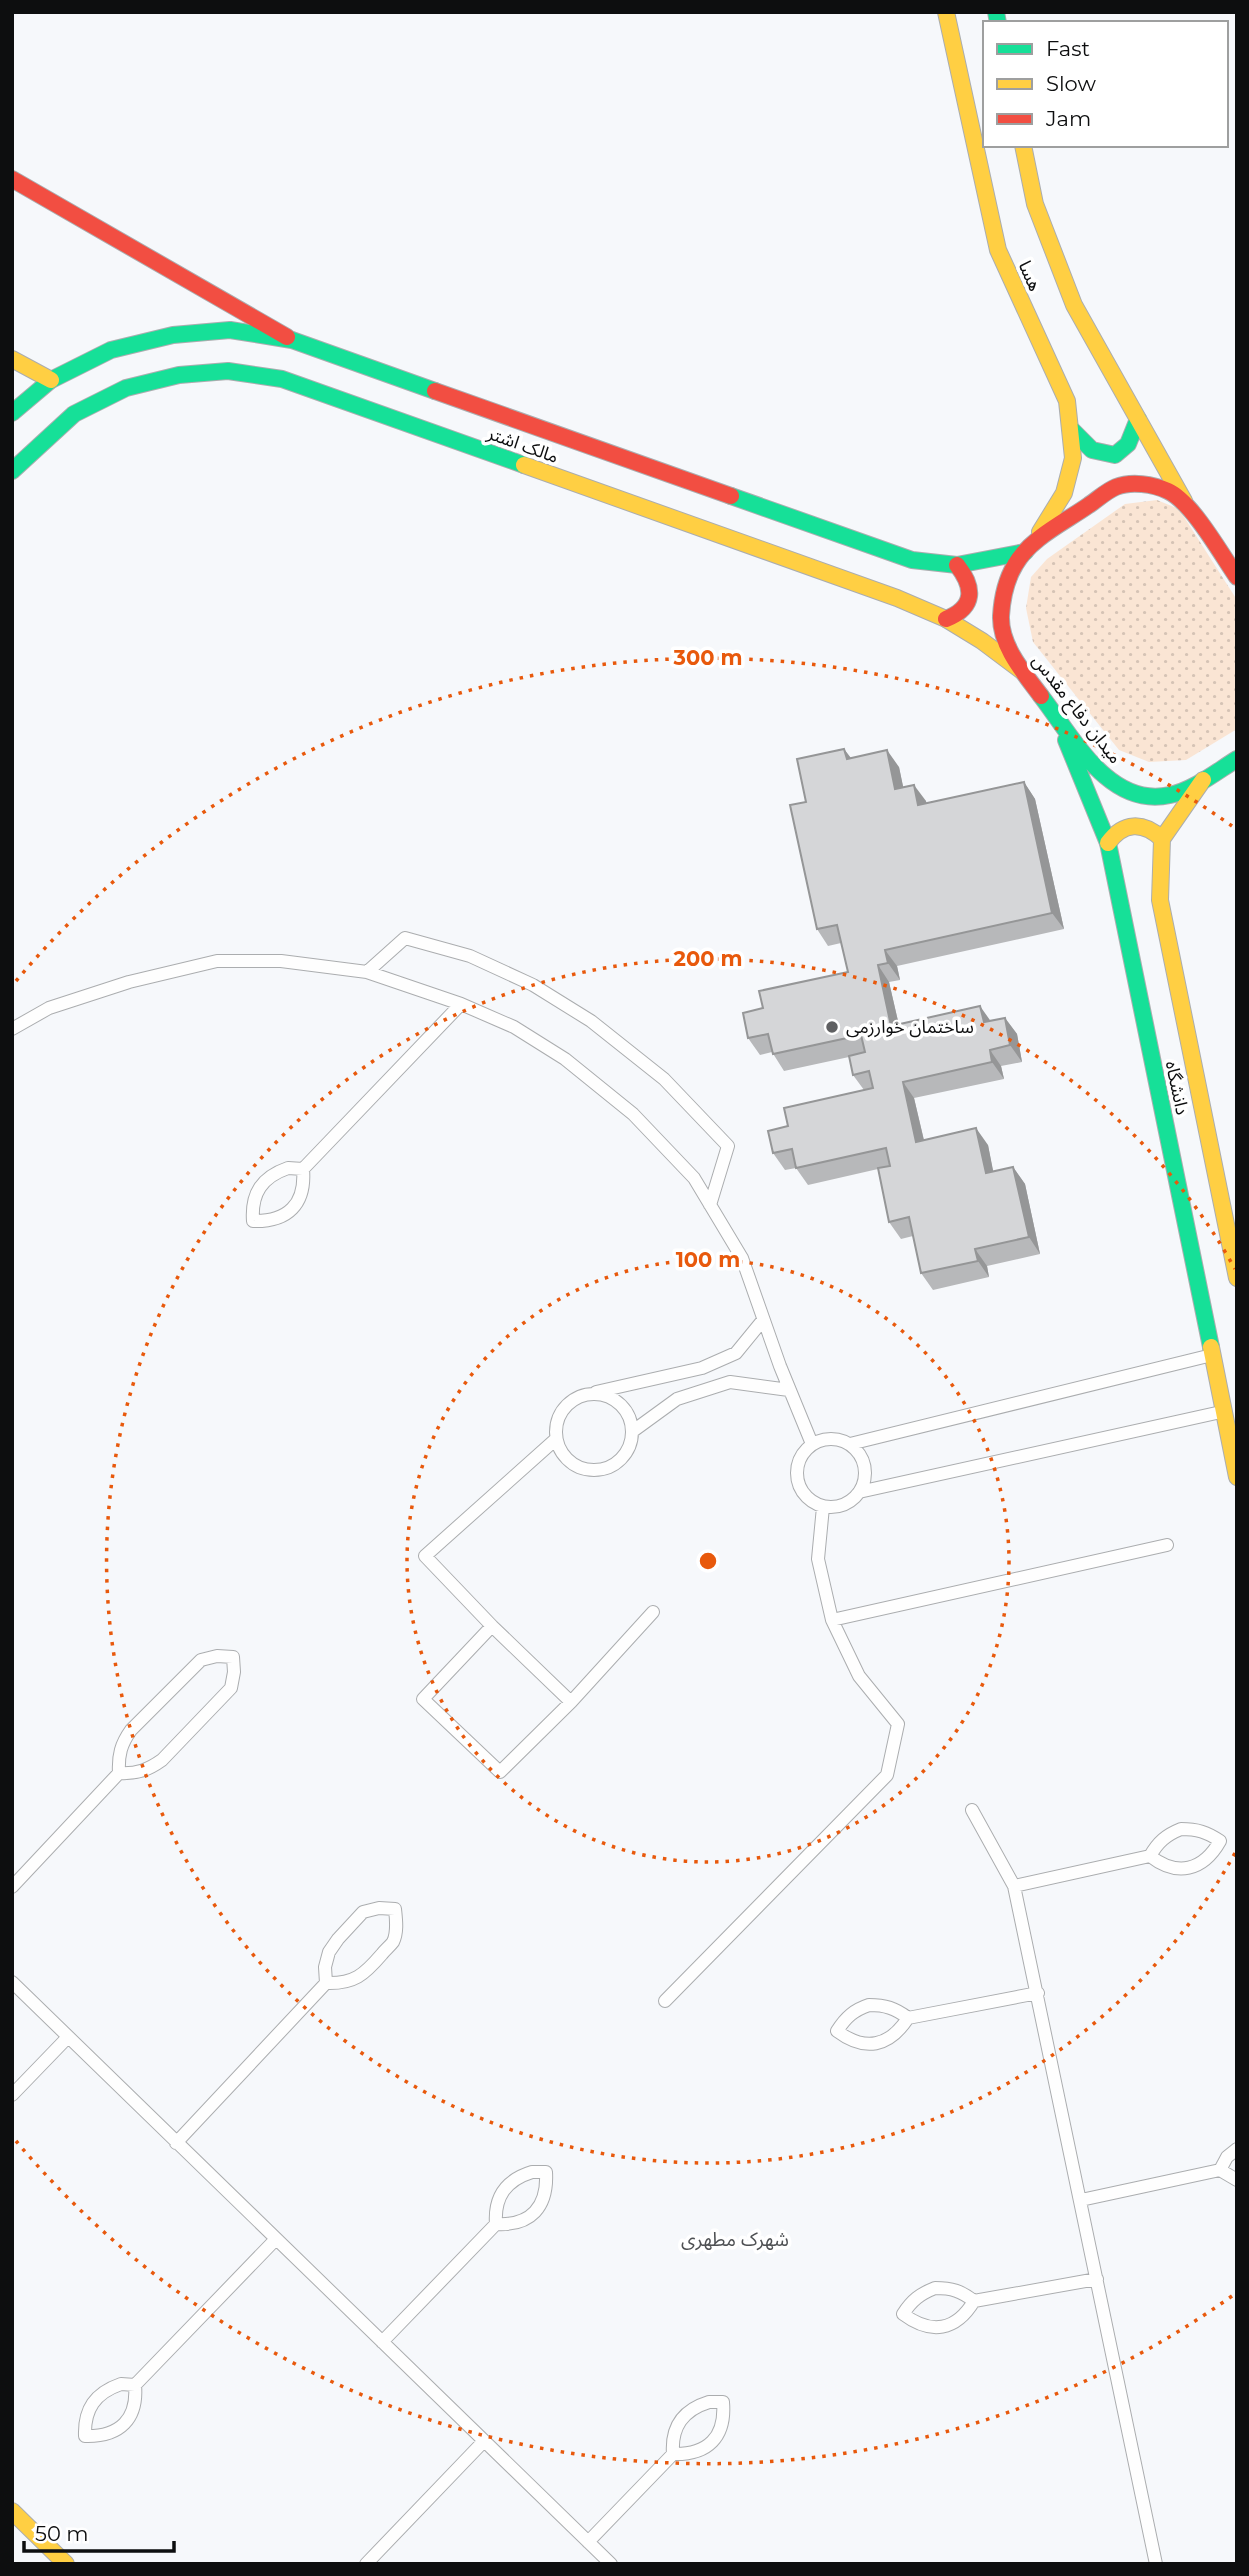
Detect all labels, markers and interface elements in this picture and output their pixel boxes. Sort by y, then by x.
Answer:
legend [983,21,1228,147]
text: Fast [1046,36,1090,61]
text: Slow [1046,71,1096,96]
text: Jam [1045,106,1091,131]
street label: هسا [1014,257,1046,295]
street label: مالک اشتر [484,422,561,468]
text: 300 m [673,645,742,670]
street label: میدان دفاع مقدس [1025,650,1126,770]
text: 200 m [674,946,742,971]
place label: ساختمان خوارزمی [846,1016,974,1038]
marker: ساختمان خوارزمی [824,1019,840,1035]
street label: دانشگاه [1161,1059,1193,1117]
text: 100 m [676,1247,740,1272]
centre of rings [696,1549,720,1573]
district label: شهرک مطهری [681,2228,789,2251]
scale bar [24,2510,175,2554]
text: 50 m [35,2521,89,2546]

